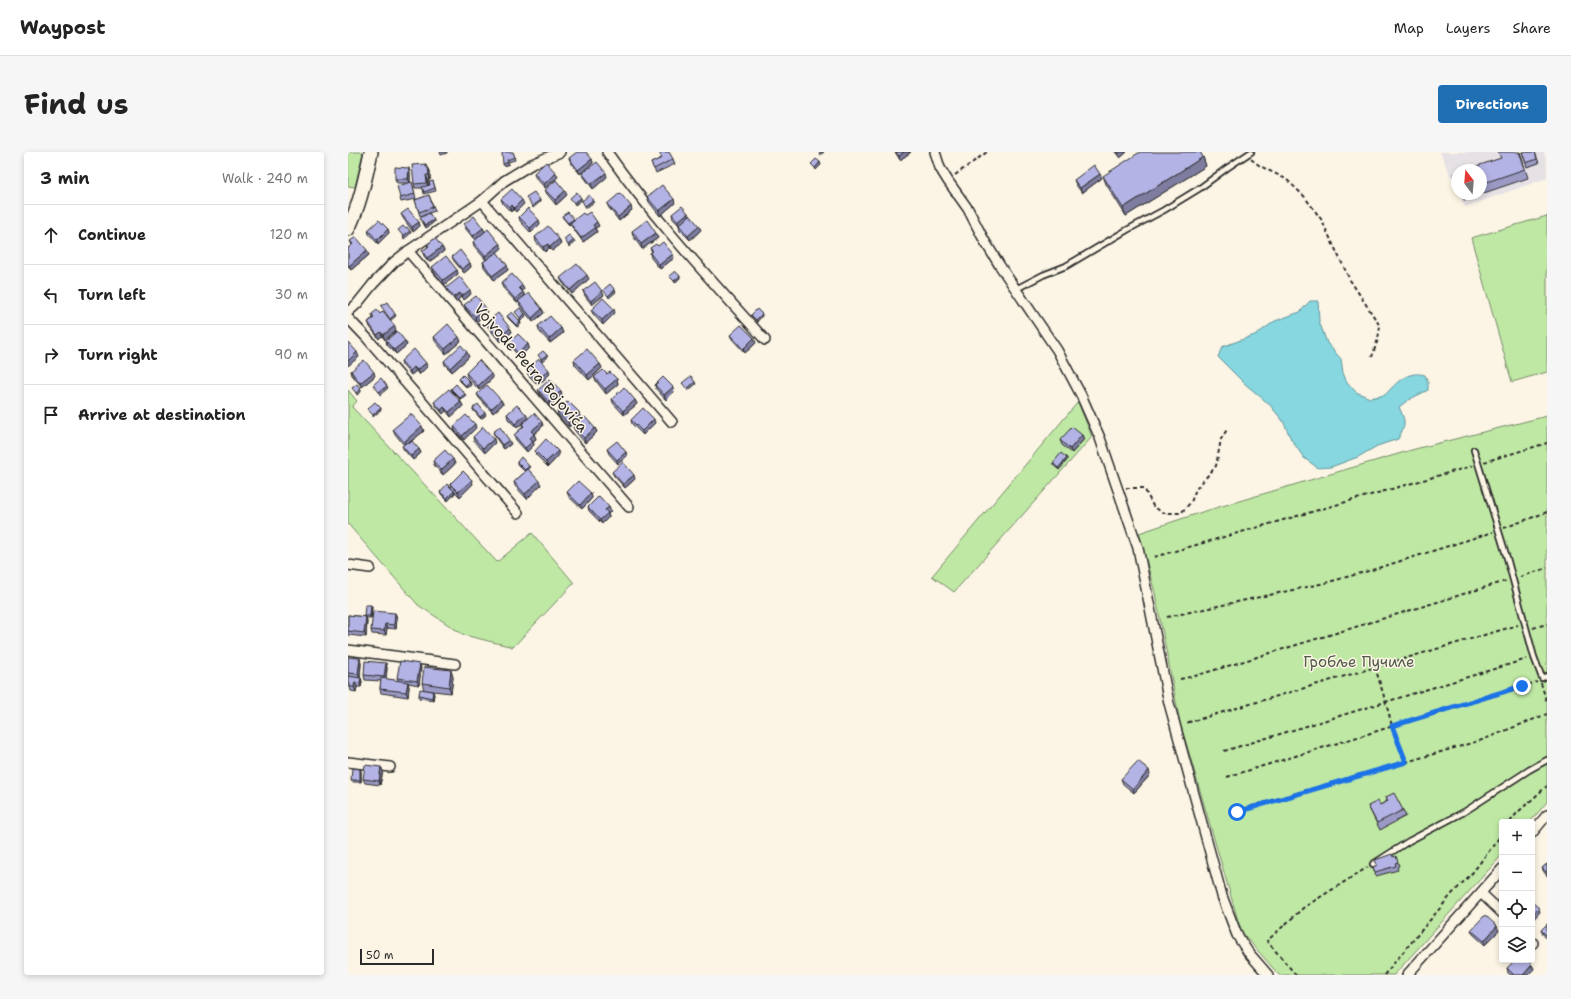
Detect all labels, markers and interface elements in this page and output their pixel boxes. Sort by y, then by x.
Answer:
text: Waypost [20,15,105,40]
text: Map [1394,19,1424,37]
text: Layers [1446,19,1490,37]
text: Share [1512,19,1551,37]
text: Find us [24,85,129,123]
button: Directions [1438,85,1547,123]
north arrow [1451,164,1487,200]
text: 3 min [40,167,90,189]
text: Walk · 240 m [222,170,308,187]
icon: ahead [40,224,62,246]
text: Continue [78,225,146,245]
text: 120 m [270,226,308,243]
icon: left [40,284,62,306]
text: Turn left [78,285,146,305]
text: 30 m [274,286,308,303]
street label: Vojvode Petra Bojovića [470,299,593,437]
icon: right [40,344,62,366]
text: Turn right [78,345,158,365]
text: 90 m [274,346,308,363]
icon: arrive [40,404,62,426]
text: Arrive at destination [78,405,246,425]
park label: Гробље Пучиле [1303,652,1415,672]
route end [1513,677,1531,695]
route start [1228,803,1246,821]
map controls [1499,819,1535,963]
button: + [1499,819,1535,855]
button: − [1499,855,1535,891]
button: locate [1499,891,1535,927]
button: layers [1499,927,1535,963]
scale bar [360,947,434,966]
text: 50 m [366,948,394,963]

